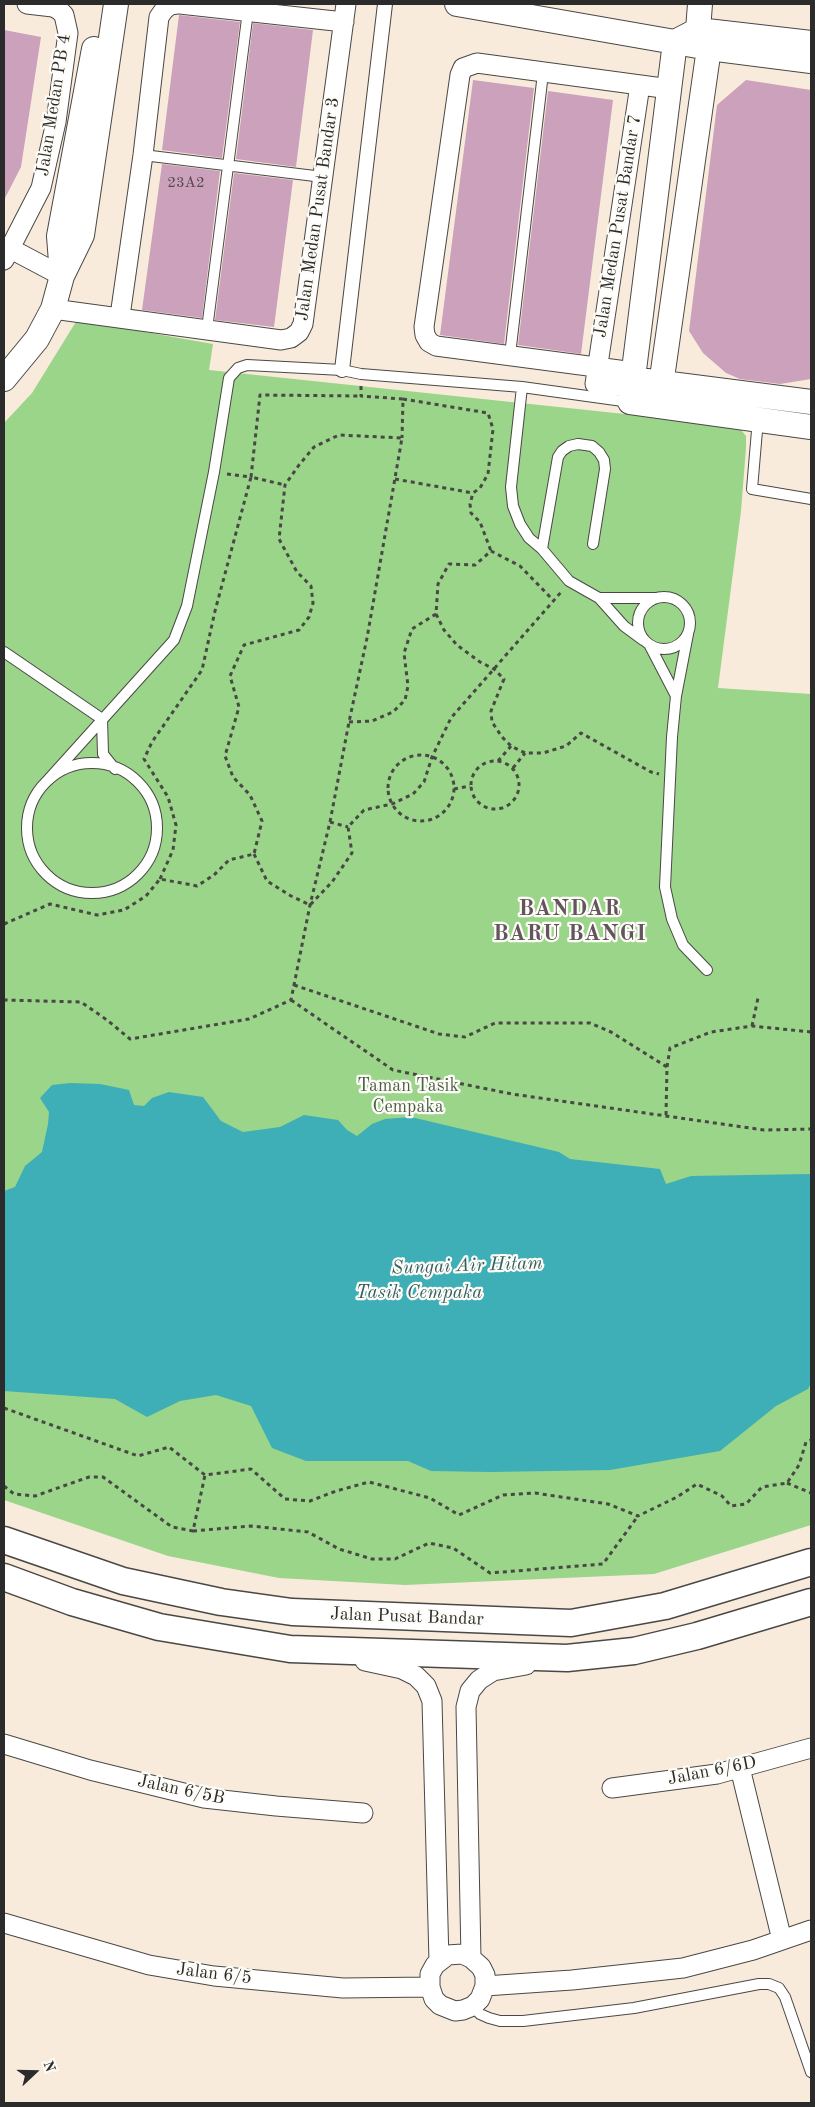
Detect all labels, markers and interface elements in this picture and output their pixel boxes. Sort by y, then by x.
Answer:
street label: Jalan Medan PB 4 [32,32,76,178]
street label: Jalan Medan Pusat Bandar 3 [292,96,344,322]
street label: Jalan Medan Pusat Bandar 7 [590,113,646,339]
house number: 23A2 [167,174,205,192]
district label: BANDAR BARU BANGI [492,896,648,948]
park label: Taman Tasik Cempaka [357,1075,459,1118]
water label: Sungai Air Hitam [391,1252,543,1280]
water label: Tasik Cempaka [356,1282,482,1304]
street label: Jalan Pusat Bandar [330,1604,484,1630]
street label: Jalan 6/6D [666,1752,758,1790]
street label: Jalan 6/5B [135,1770,227,1810]
street label: Jalan 6/5 [175,1959,253,1989]
north arrow [10,2047,60,2097]
text: N [41,2059,57,2074]

